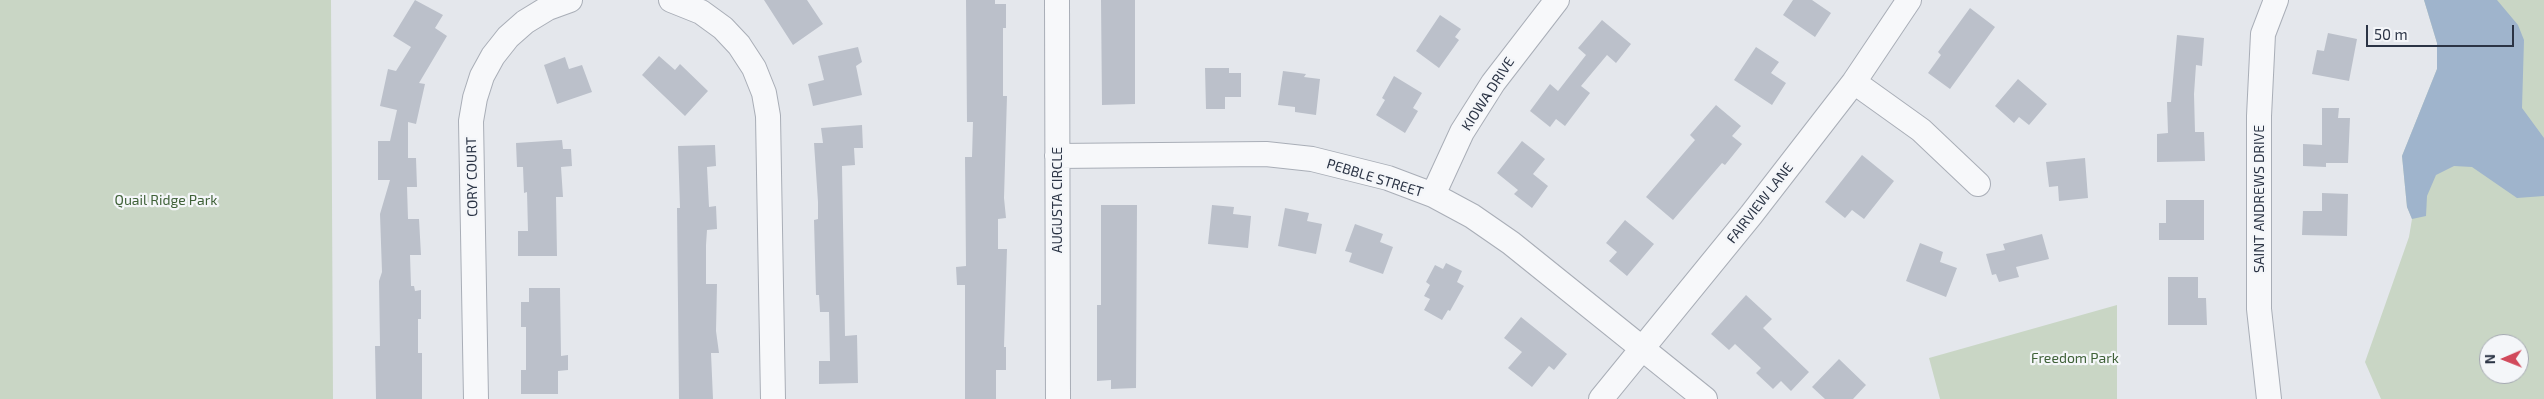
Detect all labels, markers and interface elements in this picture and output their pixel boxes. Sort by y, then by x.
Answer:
scale bar [2369,15,2516,47]
text: 50 m [2374,25,2408,43]
street label: KIOWA DRIVE [1458,54,1518,134]
street label: SAINT ANDREWS DRIVE [2251,125,2267,273]
street label: CORY COURT [463,137,481,217]
street label: AUGUSTA CIRCLE [1049,147,1065,253]
street label: PEBBLE STREET [1325,155,1425,201]
street label: FAIRVIEW LANE [1723,159,1797,247]
park label: Quail Ridge Park [115,192,217,208]
north arrow [2479,334,2529,384]
park label: Freedom Park [2031,350,2119,366]
text: N [2481,354,2498,364]

